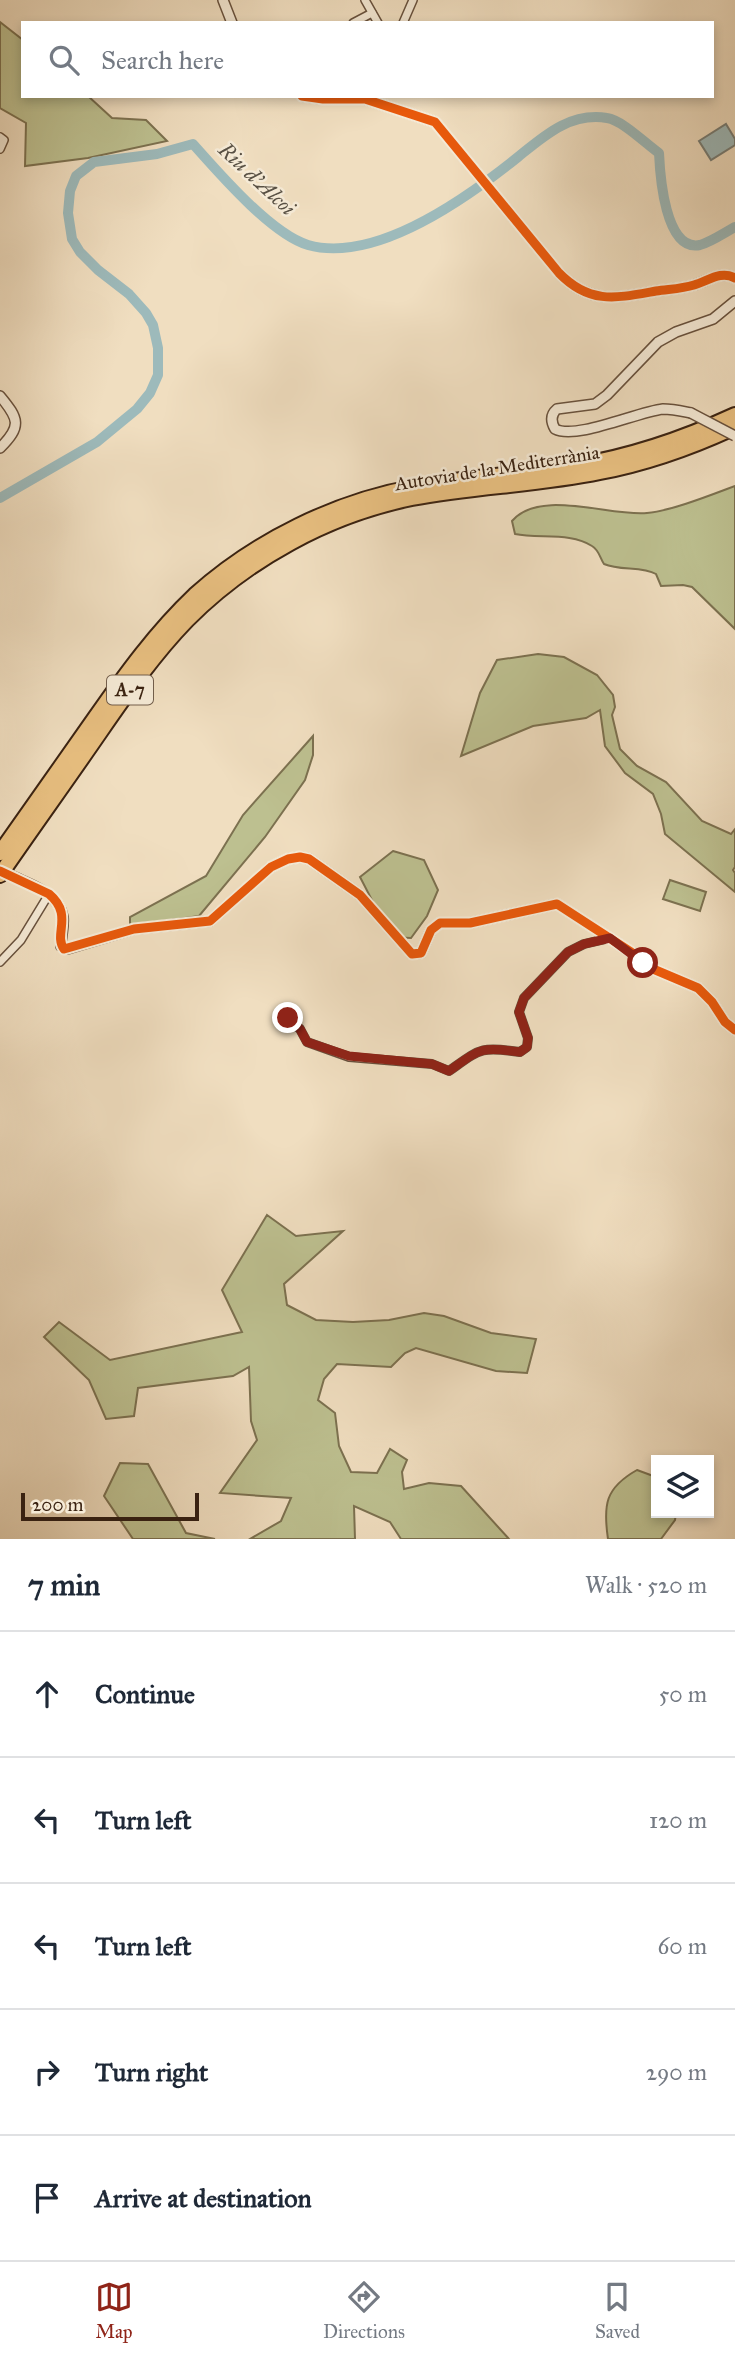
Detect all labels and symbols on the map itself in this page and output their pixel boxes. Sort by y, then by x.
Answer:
water label: Riu d'Alcoi [212,136,301,221]
street label: Autovia de la Mediterrània [392,440,602,496]
road number: A-7 [107,676,153,704]
route start [627,947,658,978]
route end [272,1002,303,1033]
scale bar [21,1490,200,1522]

